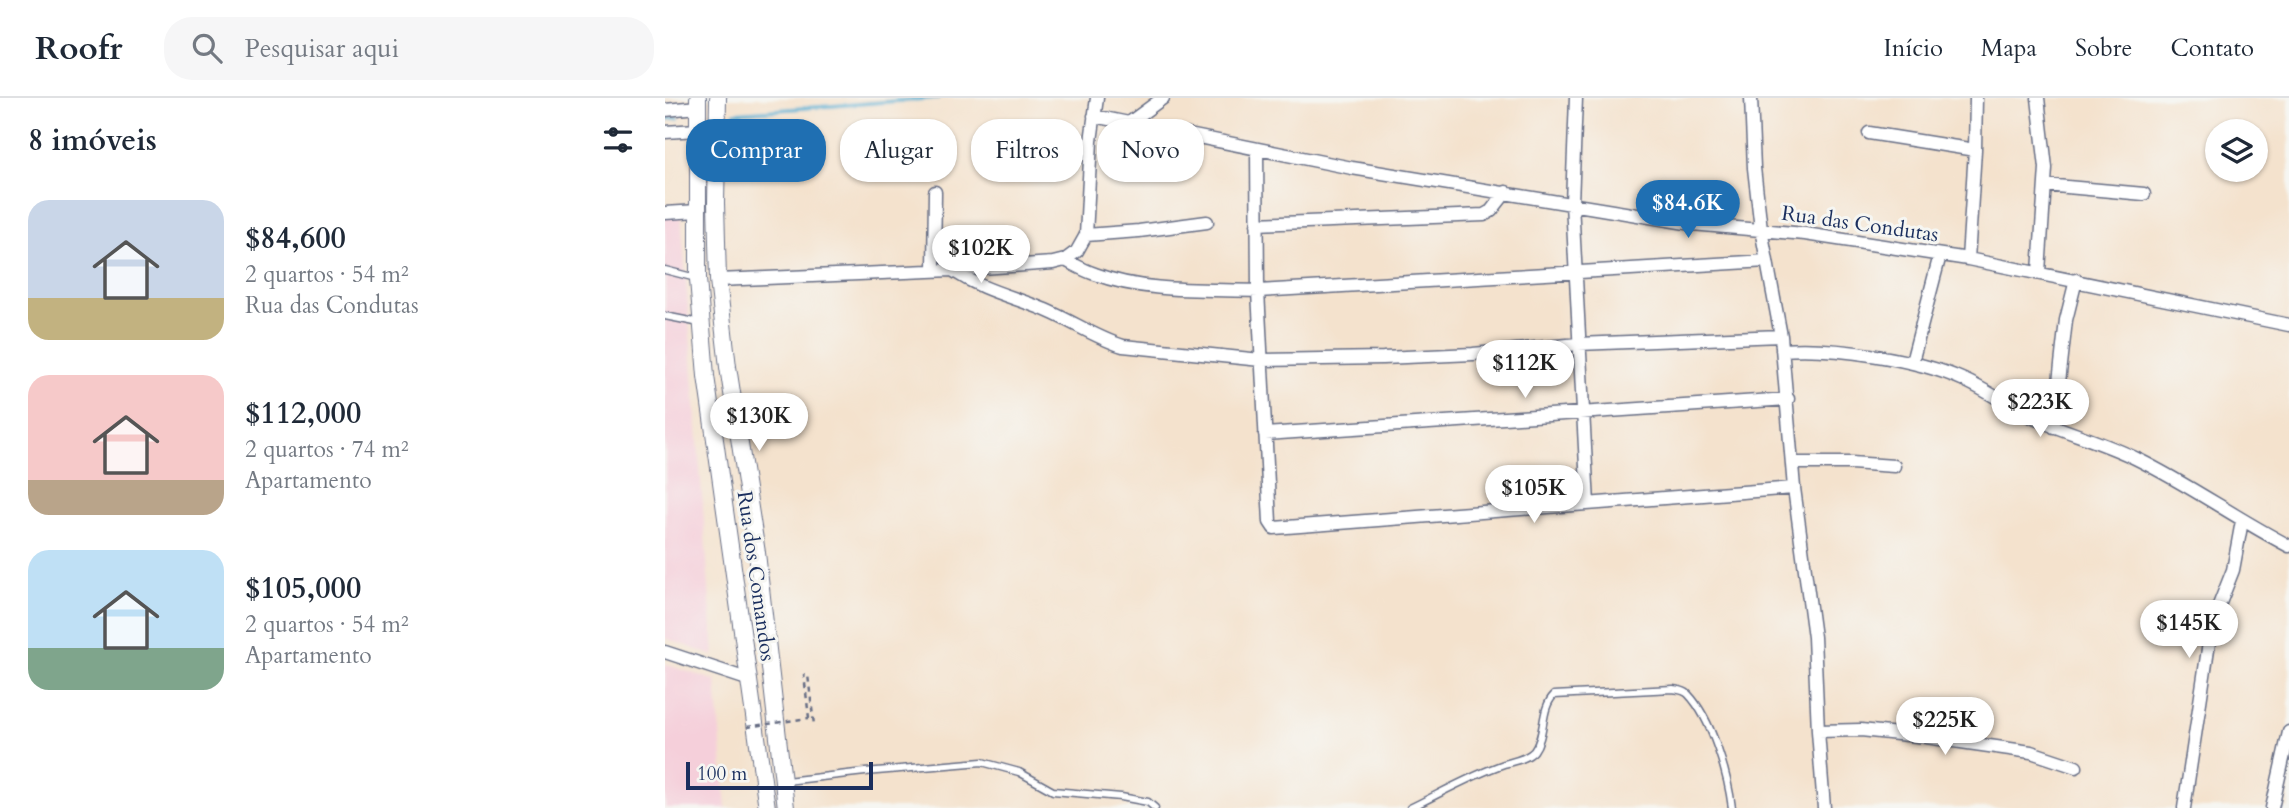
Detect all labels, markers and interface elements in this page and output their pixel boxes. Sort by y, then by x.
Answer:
search box [164,17,654,80]
text: Roofr [35,26,122,71]
icon: search [188,29,226,67]
text: Pesquisar aqui [244,31,399,66]
text: Início [1884,32,1943,65]
text: Mapa [1981,32,2037,65]
text: Sobre [2075,32,2133,65]
text: Contato [2171,32,2254,65]
chip: Comprar [686,119,826,182]
chip: Alugar [840,119,957,182]
chip: Filtros [971,119,1083,182]
chip: Novo [1097,119,1204,182]
map controls [2205,119,2268,182]
button: layers [2205,119,2268,182]
text: 8 imóveis [28,120,157,161]
icon: filters [599,121,637,159]
pin: $84.6K [1631,180,1745,240]
text: $84.6K [1652,187,1724,218]
street label: Rua das Condutas [1780,199,1940,249]
text: $84,600 [245,218,346,259]
pin: $102K [932,226,1030,285]
icon: home [84,228,168,312]
text: $102K [948,232,1014,263]
text: 2 quartos · 54 m² [245,259,409,290]
text: Rua das Condutas [245,290,419,321]
pin: $112K [1476,341,1574,400]
text: $112K [1492,347,1558,378]
pin: $223K [1991,380,2089,439]
text: $223K [2007,386,2073,417]
text: $112,000 [245,393,361,434]
pin: $130K [710,394,808,453]
text: $130K [726,400,792,431]
icon: home [84,403,168,487]
text: 2 quartos · 74 m² [245,434,409,465]
text: Apartamento [245,465,372,496]
pin: $105K [1485,466,1583,525]
text: $105K [1501,472,1567,503]
street label: Rua dos Comandos [730,489,782,663]
text: $105,000 [245,568,361,609]
icon: home [84,578,168,662]
pin: $145K [2140,601,2238,660]
text: $145K [2156,607,2222,638]
text: 2 quartos · 54 m² [245,609,409,640]
text: Apartamento [245,640,372,671]
pin: $225K [1896,698,1994,757]
text: $225K [1912,704,1978,735]
scale bar [686,759,873,791]
text: 100 m [697,761,747,787]

